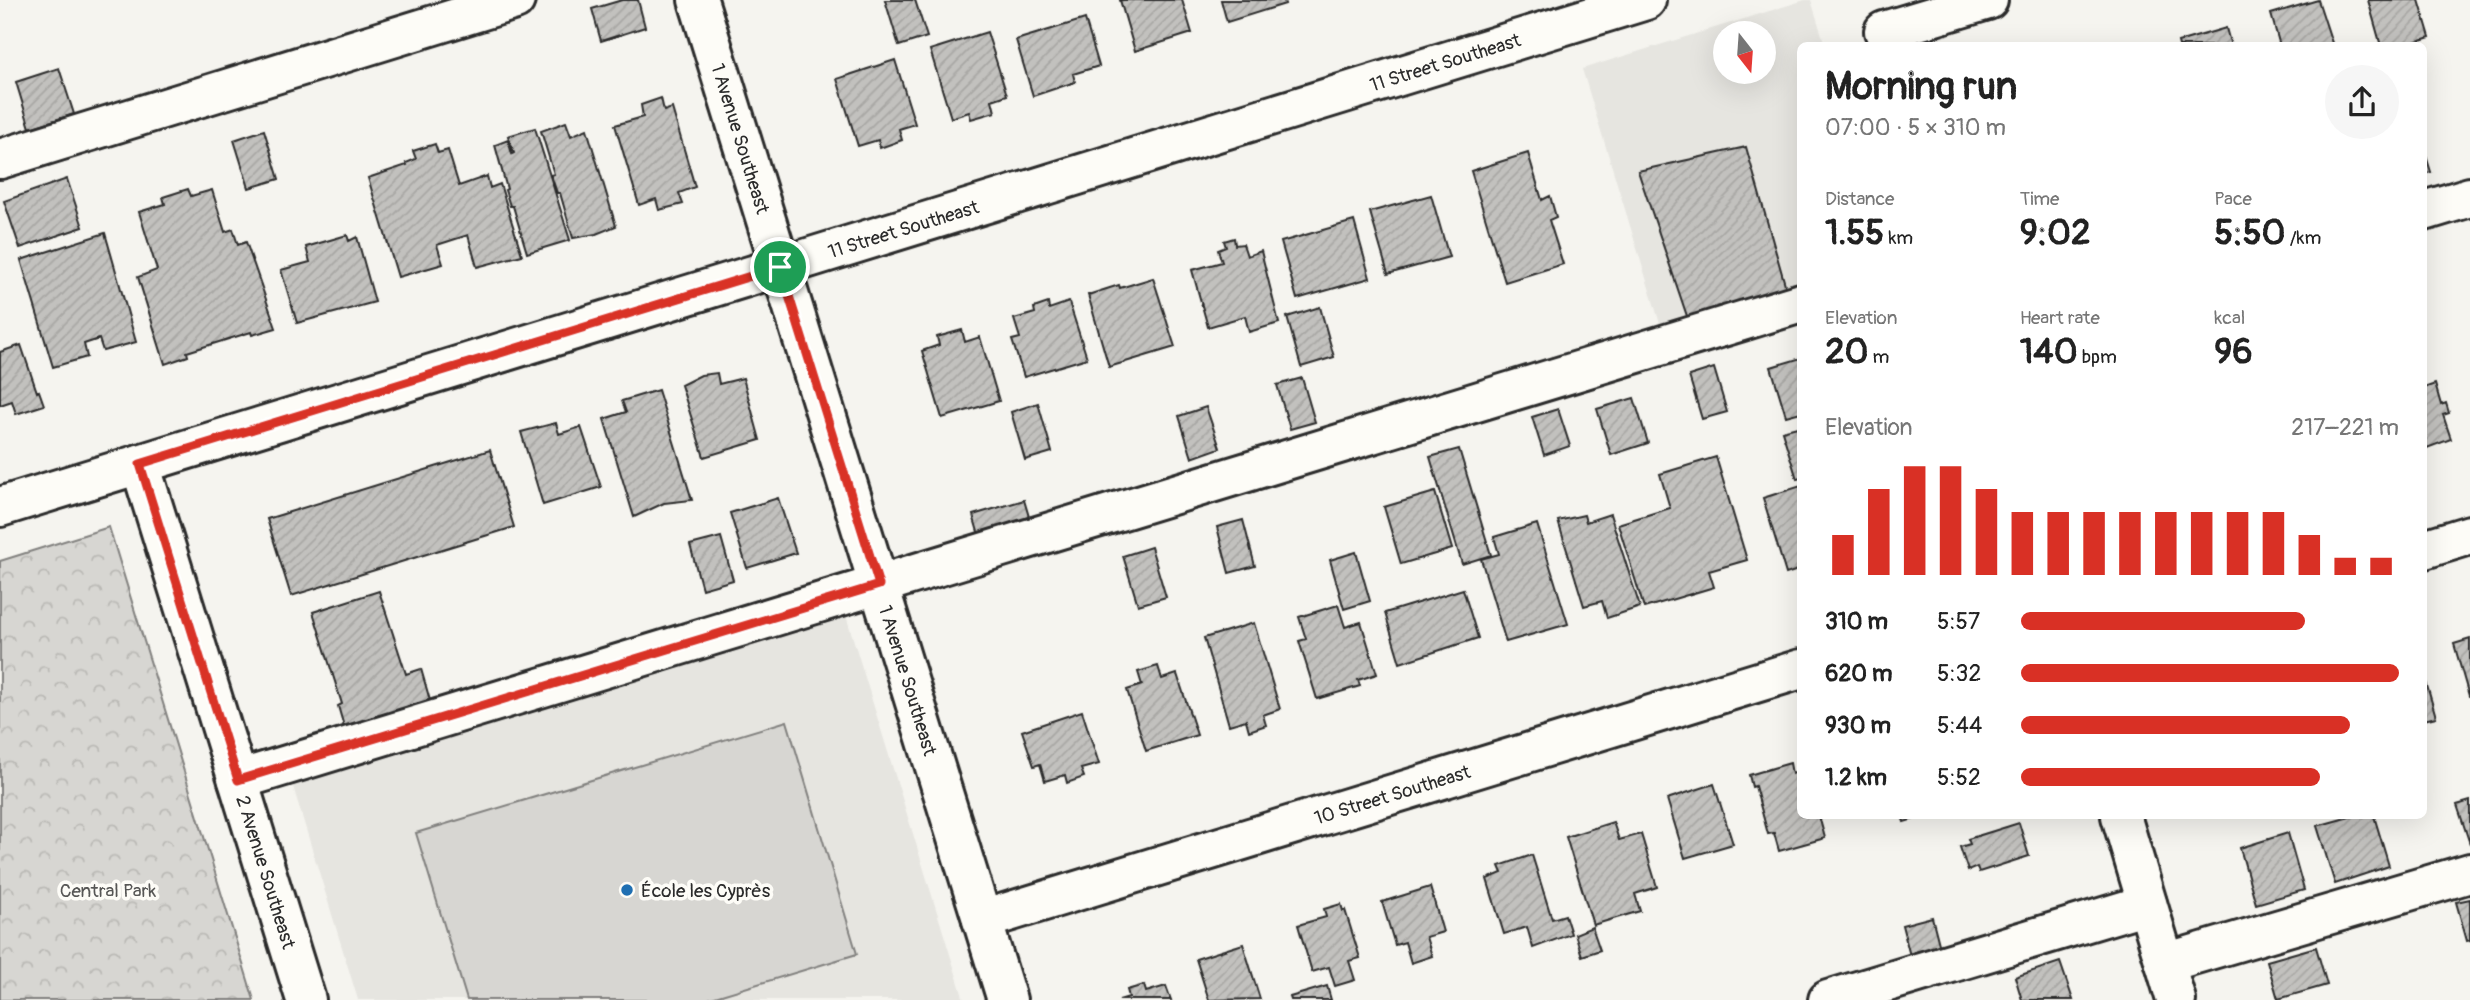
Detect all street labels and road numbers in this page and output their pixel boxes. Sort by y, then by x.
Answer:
street label: 11 Street Southeast [1367,28,1524,97]
street label: 1 Avenue Southeast [705,61,774,217]
street label: 11 Street Southeast [825,195,982,264]
street label: 1 Avenue Southeast [873,603,942,759]
street label: 10 Street Southeast [1311,760,1474,830]
street label: 2 Avenue Southeast [230,793,300,952]

